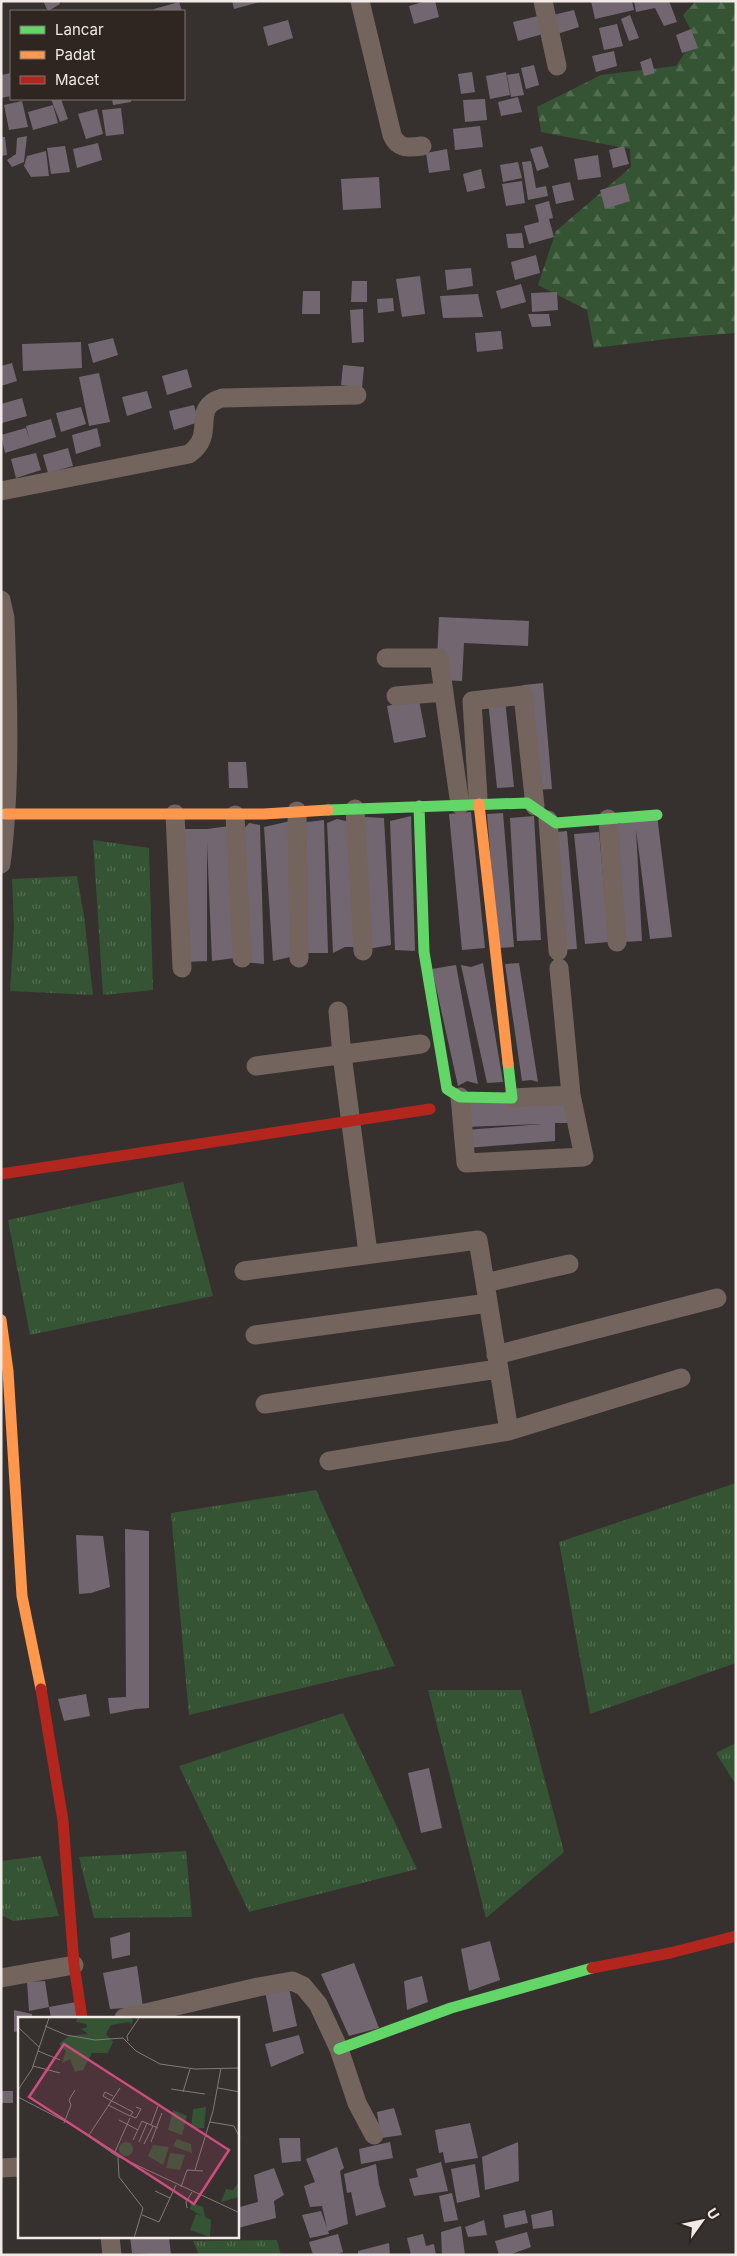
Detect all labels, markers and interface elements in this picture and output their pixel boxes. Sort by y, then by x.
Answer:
legend [10,10,185,100]
text: Lancar [55,20,104,39]
text: Padat [55,45,96,64]
text: Macet [55,70,99,89]
inset map [18,2017,239,2238]
north arrow [677,2196,727,2246]
text: U [703,2205,723,2223]

